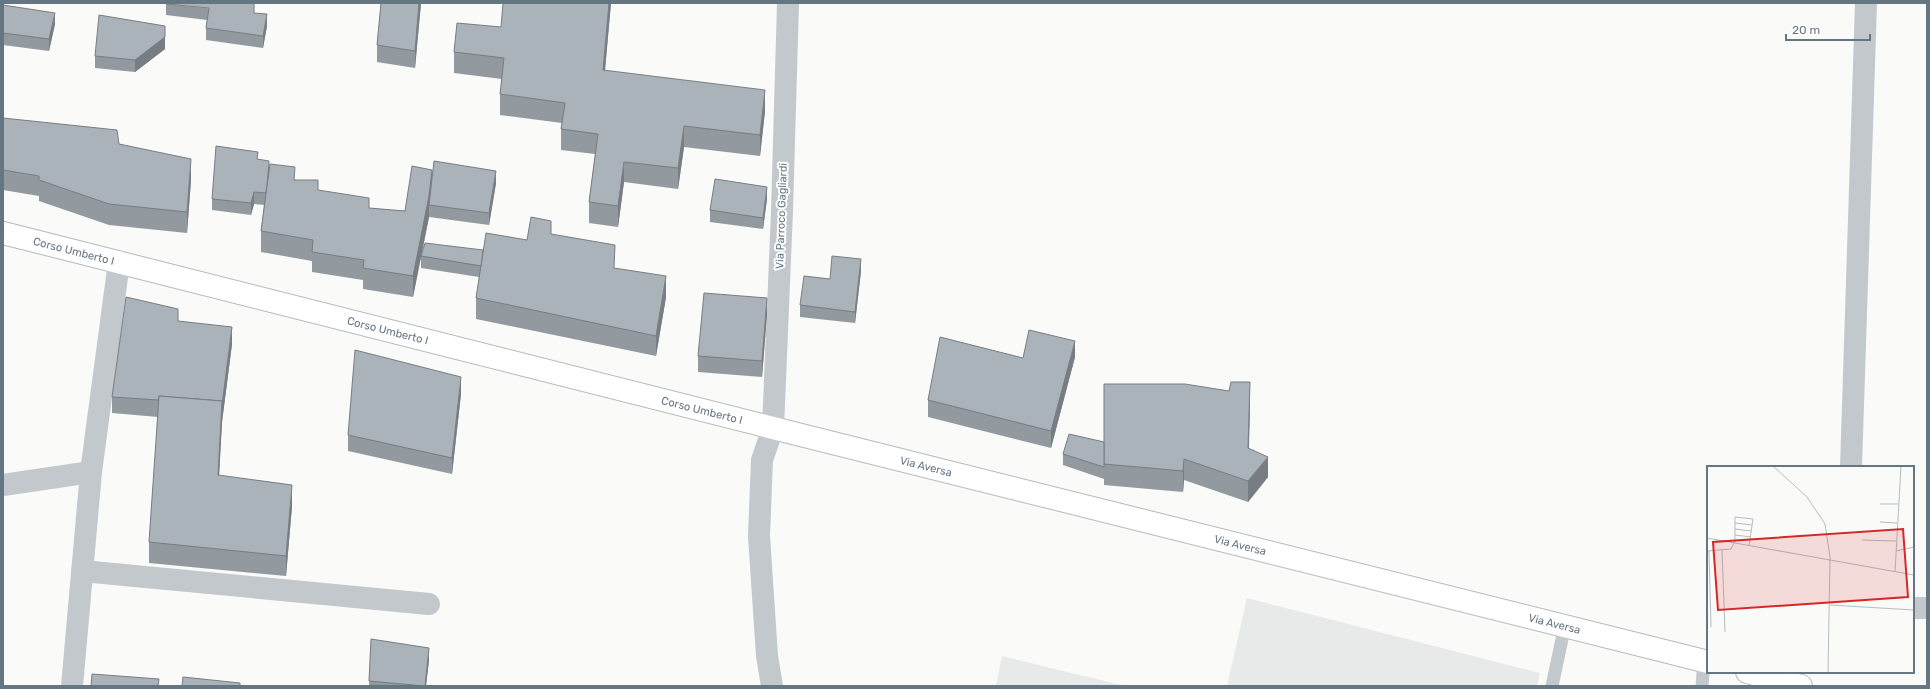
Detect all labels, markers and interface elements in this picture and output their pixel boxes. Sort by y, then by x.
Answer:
scale bar [1786,16,1870,42]
text: 20 m [1792,23,1820,37]
street label: Via Parroco Gagliardi [773,163,790,269]
street label: Corso Umberto I [32,235,116,268]
street label: Corso Umberto I [346,314,430,347]
street label: Corso Umberto I [660,394,744,427]
street label: Via Aversa [898,454,953,480]
inset map [1707,466,1914,673]
street label: Via Aversa [1213,533,1268,558]
street label: Via Aversa [1527,611,1582,637]

